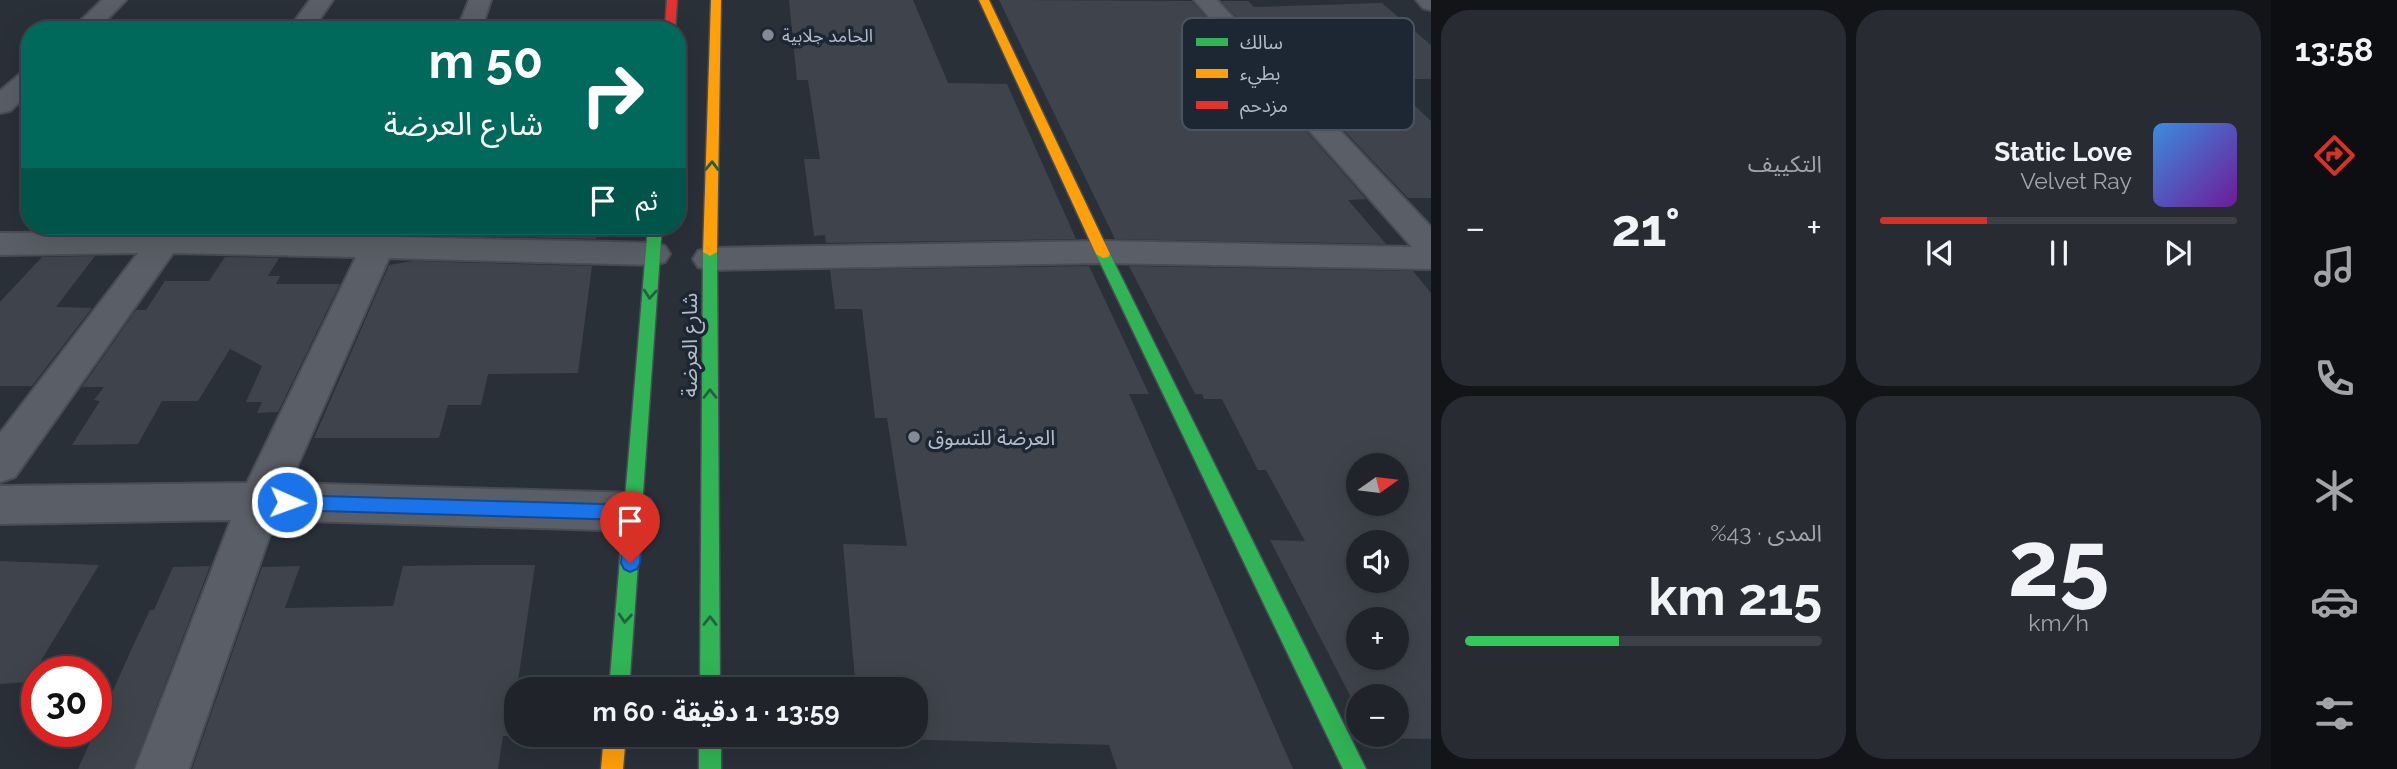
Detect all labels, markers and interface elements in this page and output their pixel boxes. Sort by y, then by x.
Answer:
legend [1182,18,1414,130]
place label: الحامد جلابية [782,25,873,46]
marker: الحامد جلابية [760,27,776,43]
text: سالك [1240,31,1283,53]
text: 13:58 [2295,31,2373,68]
text: 50 m [428,32,543,89]
icon: right [567,49,658,140]
text: بطيء [1240,62,1280,88]
text: مزدحم [1240,94,1288,120]
text: شارع العرضة [384,105,543,142]
icon: directions [2310,131,2359,180]
text: Static Love [1994,137,2132,167]
text: التكييف [1748,150,1822,177]
one-way arrow [704,161,720,171]
text: Velvet Ray [2020,167,2132,194]
icon: arrive [584,182,622,220]
text: ثم [636,186,658,216]
text: 21° [1612,197,1680,258]
text: − [1465,205,1485,250]
text: + [1806,205,1822,250]
icon: previous [1921,234,1959,272]
icon: pause [2040,234,2078,272]
icon: next [2159,234,2197,272]
icon: music [2310,242,2359,291]
one-way arrow [643,289,658,300]
street label: شارع العرضة [677,293,705,397]
icon: phone [2310,354,2359,403]
one-way arrow [702,388,718,399]
place label: العرضة للتسوق [928,425,1055,450]
marker: العرضة للتسوق [906,429,922,445]
north arrow [1346,453,1409,516]
map controls [1346,453,1409,747]
position arrow [250,465,324,539]
icon: climate [2310,466,2359,515]
pin [600,491,660,563]
icon: arrive [611,502,649,540]
text: 25 [2008,510,2109,617]
text: المدى · 43% [1710,519,1822,546]
button: sound [1346,530,1409,593]
text: 215 km [1648,566,1822,627]
icon: car [2310,577,2359,626]
button: + [1346,607,1409,670]
text: km/h [2028,609,2089,636]
one-way arrow [618,613,633,624]
one-way arrow [702,616,718,626]
speed limit sign: 30 [21,656,112,747]
button: − [1346,684,1409,747]
icon: filters [2310,689,2359,738]
text: 13:59 · 1 دقيقة · 60 m [593,697,839,727]

